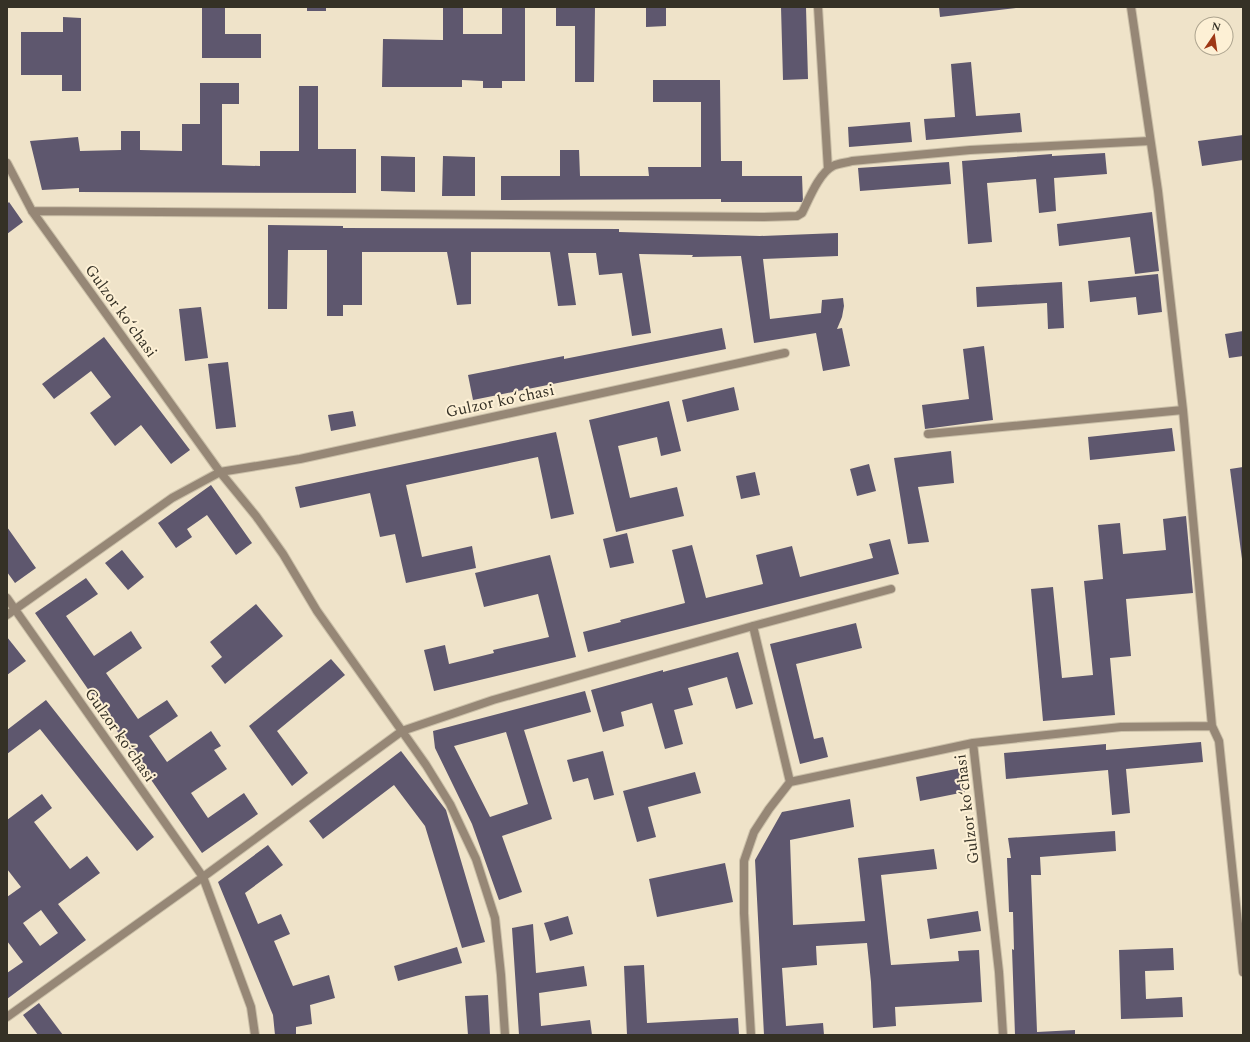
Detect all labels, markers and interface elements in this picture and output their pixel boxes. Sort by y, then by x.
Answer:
north arrow [1194,16,1234,56]
text: N [1210,17,1222,36]
street label: Gulzor koʻchasi [79,259,163,363]
street label: Gulzor koʻchasi [444,378,556,424]
street label: Gulzor koʻchasi [79,683,161,787]
street label: Gulzor koʻchasi [948,753,986,865]

